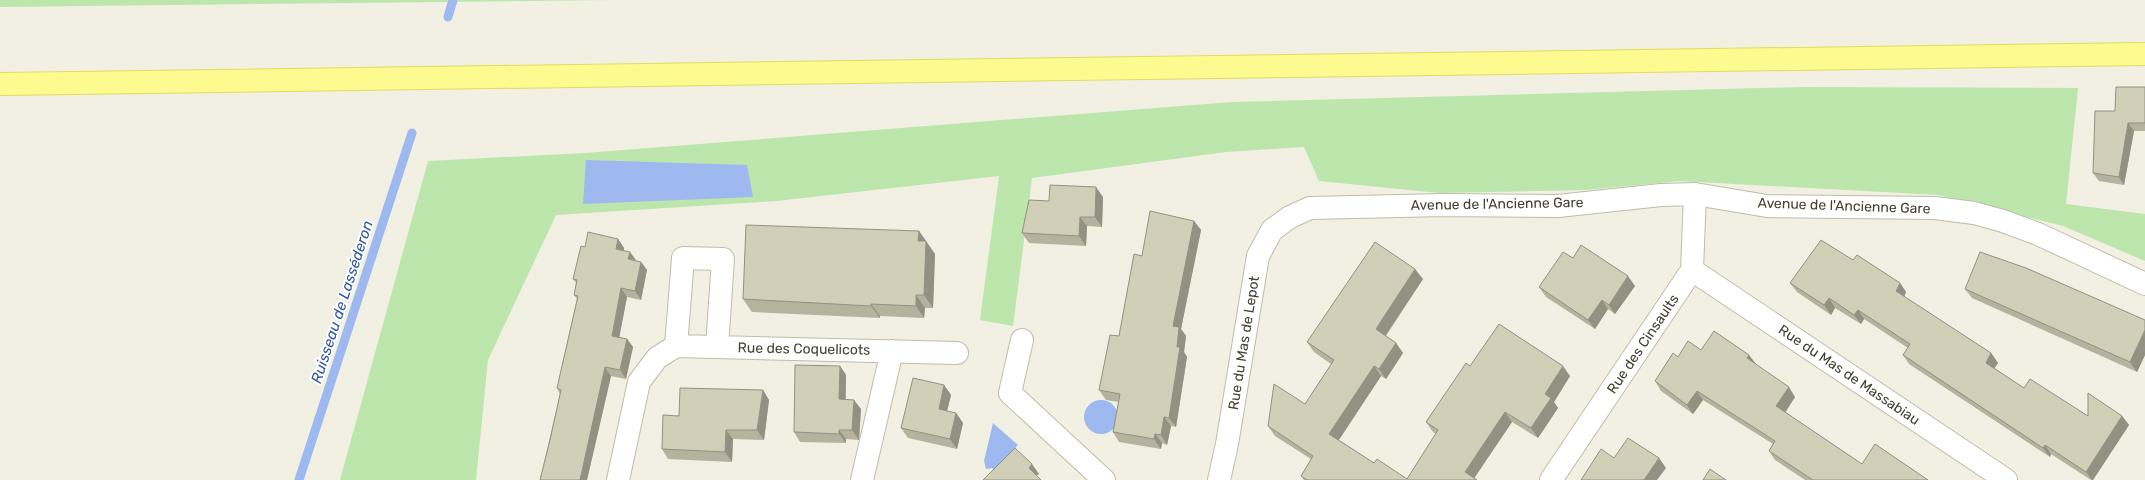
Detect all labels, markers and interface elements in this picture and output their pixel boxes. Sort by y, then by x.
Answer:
street label: Avenue de l'Ancienne Gare [1410,194,1584,214]
street label: Avenue de l'Ancienne Gare [1757,194,1931,218]
water label: Ruisseau de Lasséderon [307,218,377,386]
street label: Rue du Mas de Lepot [1225,274,1263,411]
street label: Rue des Cinsaults [1603,291,1683,397]
street label: Rue du Mas de Massabiau [1775,321,1923,429]
street label: Rue des Coquelicots [738,339,870,359]

